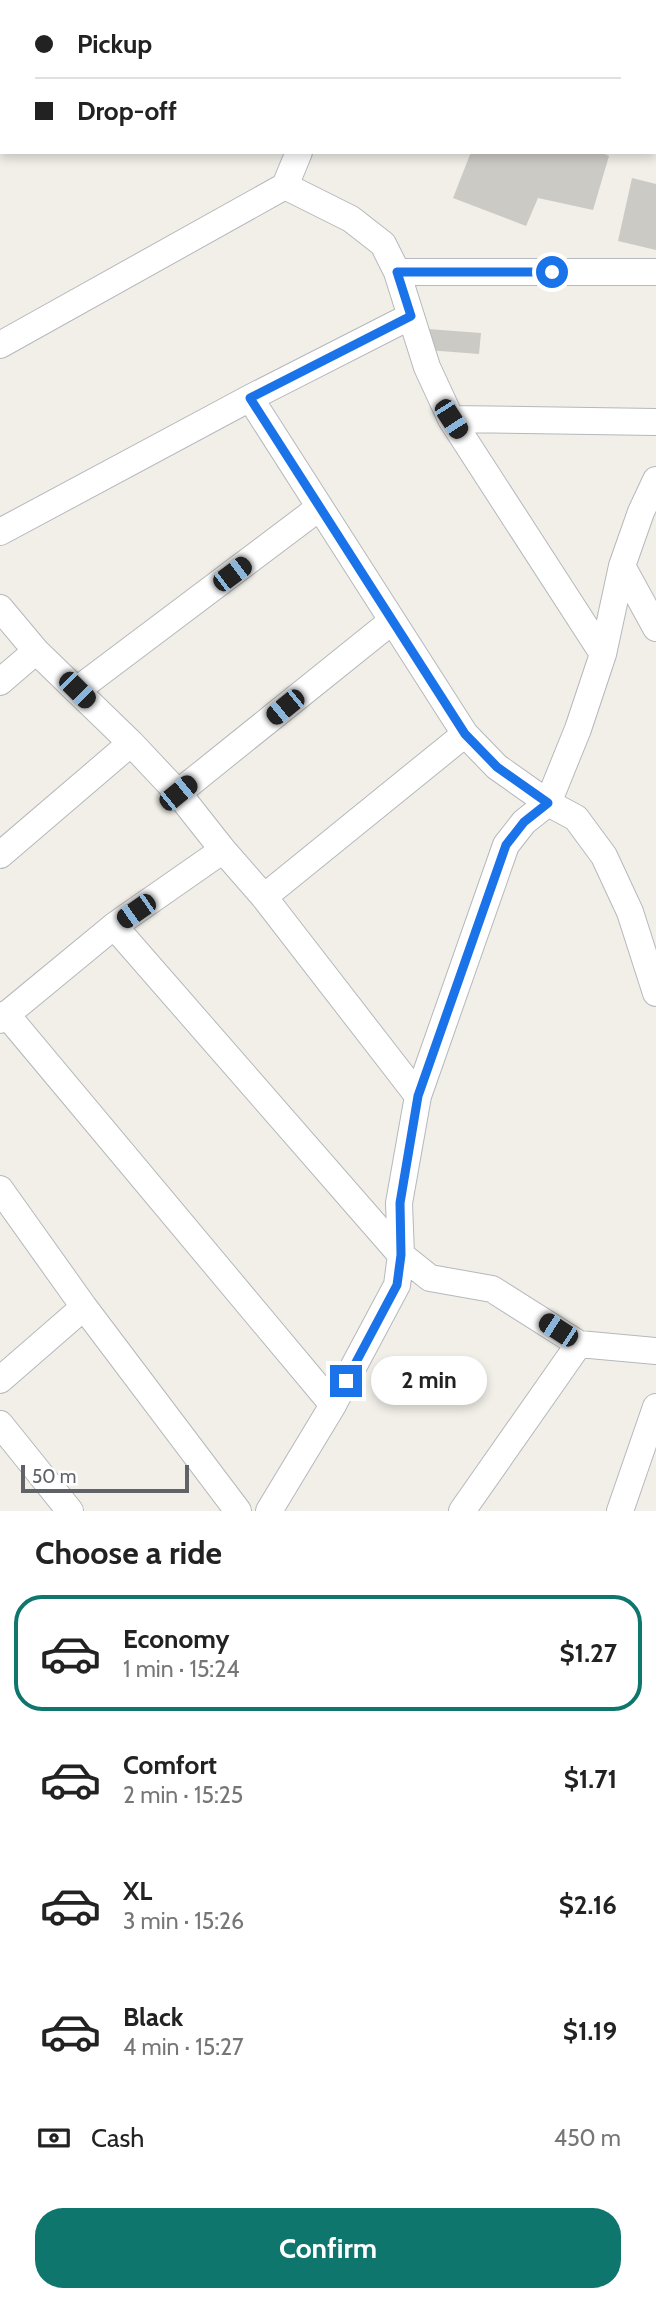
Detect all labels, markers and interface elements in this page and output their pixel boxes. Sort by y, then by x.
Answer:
text: Pickup [77,28,152,60]
text: Drop-off [77,95,177,127]
route start [536,256,568,288]
car [431,396,472,442]
car [209,553,256,595]
car [55,668,100,712]
car [263,686,308,728]
car [156,772,201,814]
car [113,890,160,932]
car [535,1310,582,1350]
callout: 2 min [370,1356,486,1406]
route end [330,1365,362,1397]
text: 2 min [401,1366,457,1394]
scale bar [21,1462,189,1494]
text: 50 m [32,1465,76,1488]
text: Choose a ride [35,1533,222,1572]
icon: car [39,1622,102,1685]
text: Economy [123,1623,229,1655]
text: $1.27 [560,1637,617,1669]
text: 1 min · 15:24 [123,1655,239,1683]
icon: car [39,1748,102,1811]
text: Comfort [123,1749,217,1781]
text: $1.71 [564,1763,617,1795]
text: 2 min · 15:25 [123,1781,243,1809]
icon: car [39,1874,102,1937]
text: XL [123,1875,152,1907]
text: $2.16 [559,1889,617,1921]
text: 3 min · 15:26 [123,1907,244,1935]
icon: car [39,2000,102,2063]
text: Black [123,2001,183,2033]
text: $1.19 [563,2015,617,2047]
text: 4 min · 15:27 [123,2033,244,2061]
icon: cash [35,2119,73,2157]
text: Cash [91,2122,144,2154]
text: 450 m [554,2124,621,2152]
button: Confirm [35,2208,621,2288]

